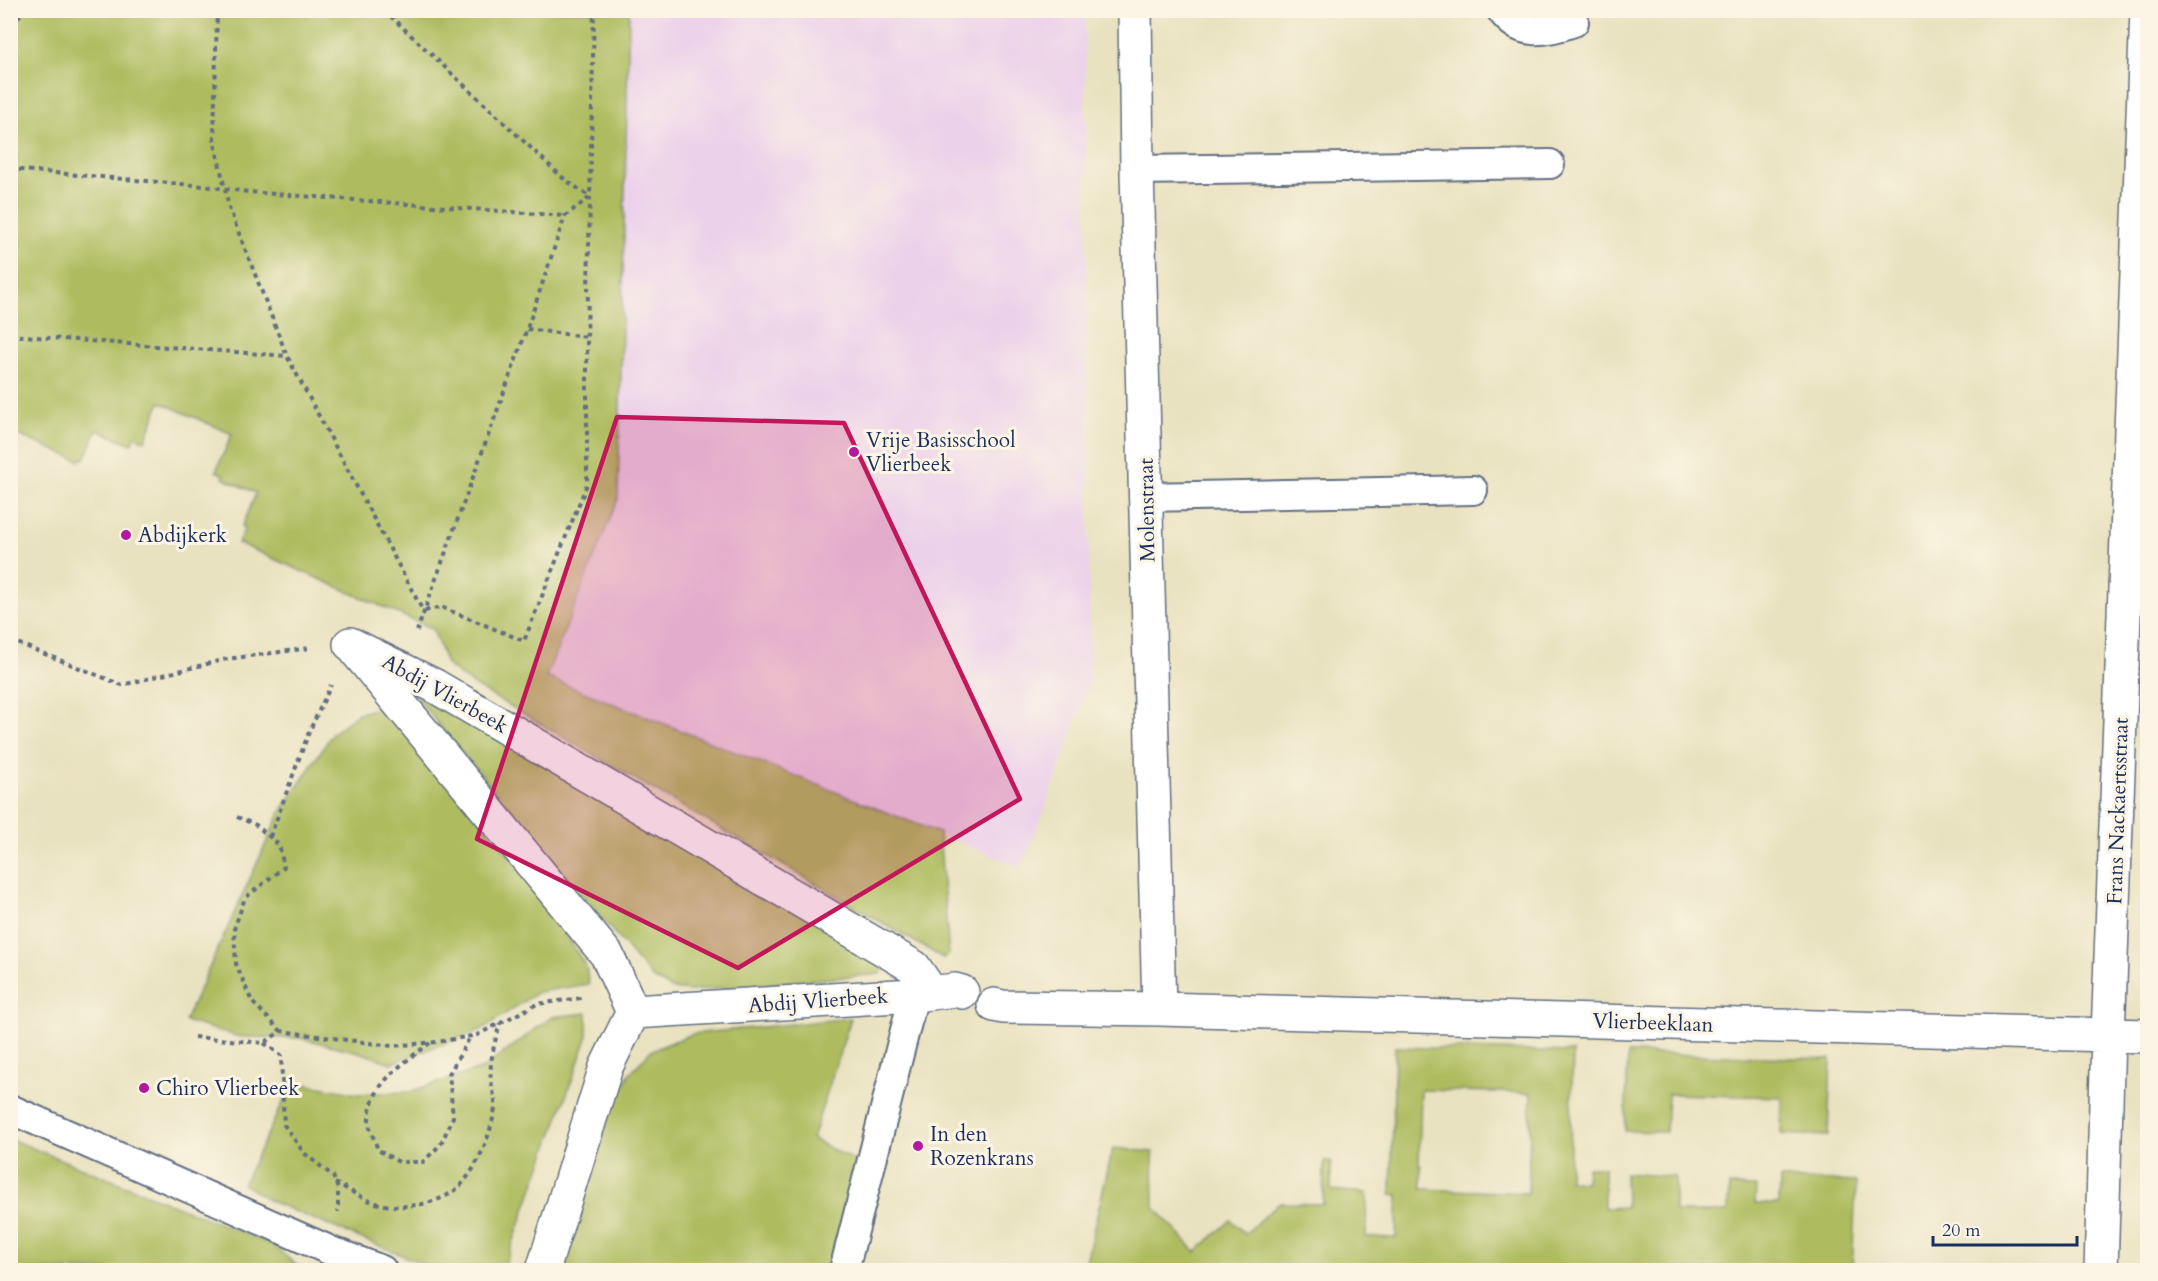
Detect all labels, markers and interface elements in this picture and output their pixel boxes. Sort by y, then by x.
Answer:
place label: Vrije Basisschool Vlierbeek [866,426,1016,479]
marker: Vrije Basisschool Vlierbeek [847,445,861,459]
street label: Molenstraat [1132,457,1162,562]
place label: Abdijkerk [138,521,228,550]
marker: Abdijkerk [119,528,133,542]
street label: Abdij Vlierbeek [377,647,514,741]
street label: Frans Nackaertsstraat [2100,717,2136,905]
street label: Abdij Vlierbeek [747,982,890,1020]
street label: Vlierbeeklaan [1592,1006,1714,1040]
place label: Chiro Vlierbeek [156,1074,300,1103]
marker: Chiro Vlierbeek [137,1081,151,1095]
place label: In den Rozenkrans [930,1120,1034,1173]
marker: In den Rozenkrans [911,1139,925,1153]
scale bar [1933,1209,2077,1247]
text: 20 m [1942,1218,1981,1243]

